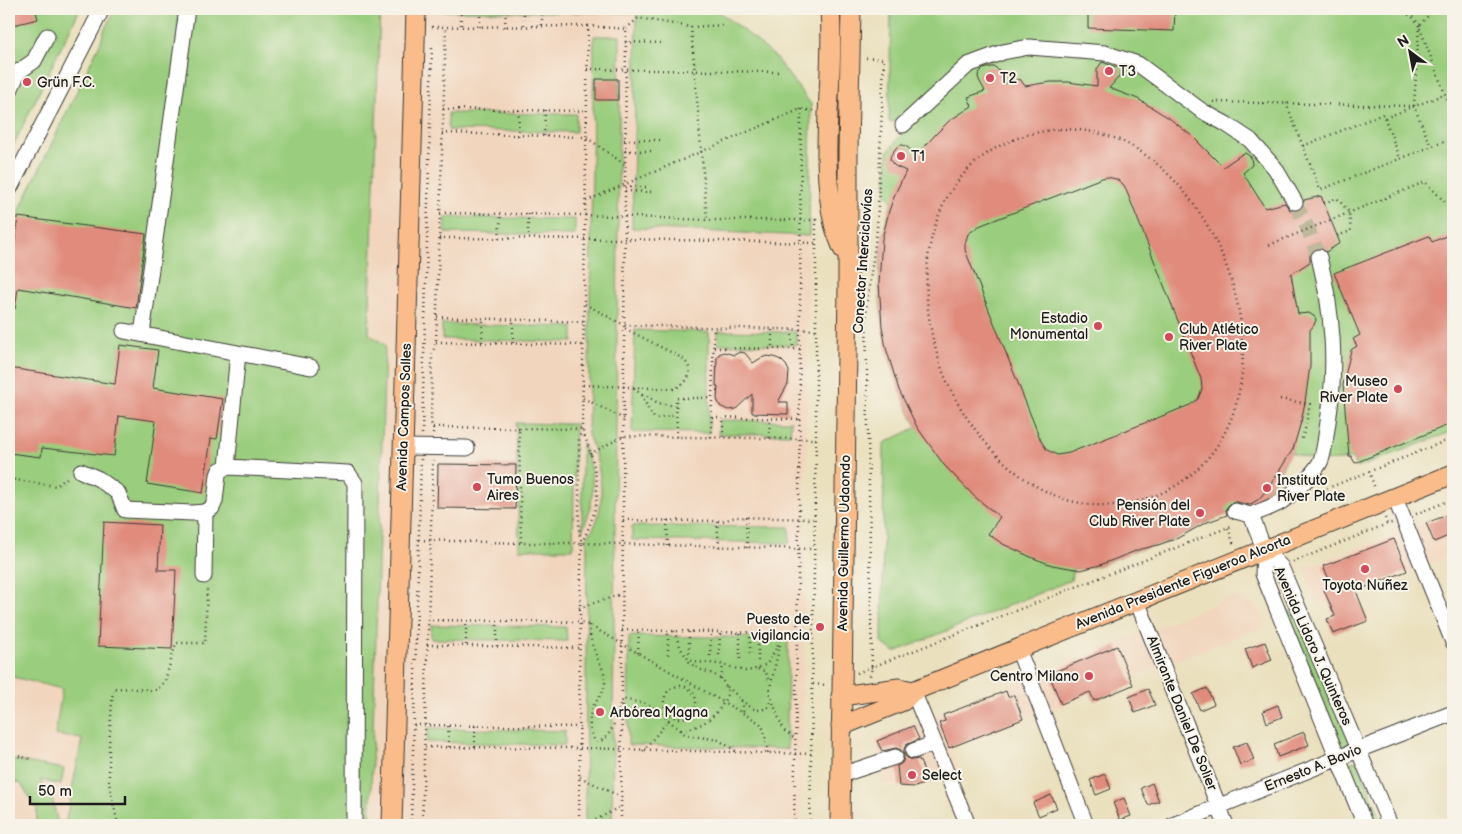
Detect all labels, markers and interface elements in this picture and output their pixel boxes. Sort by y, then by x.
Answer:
north arrow [1384,28,1434,78]
text: N [1394,31,1412,51]
place label: T3 [1119,63,1136,80]
marker: T3 [1103,65,1115,77]
place label: T2 [1000,70,1017,87]
marker: T2 [984,72,996,84]
place label: Grün F.C. [37,74,95,91]
marker: Grün F.C. [21,76,33,88]
place label: T1 [911,148,925,165]
marker: T1 [895,150,907,162]
street label: Conector Interciclovías [849,188,877,334]
place label: Estadio Monumental [1010,310,1088,343]
marker: Estadio Monumental [1092,320,1104,332]
place label: Club Atlético River Plate [1179,321,1259,354]
marker: Club Atlético River Plate [1163,331,1175,343]
street label: Avenida Campos Salles [393,343,415,491]
place label: Museo River Plate [1320,373,1388,406]
marker: Museo River Plate [1392,383,1404,395]
street label: Avenida Guillermo Udaondo [834,455,854,631]
place label: Tumo Buenos Aires [487,471,574,504]
place label: Instituto River Plate [1277,472,1345,505]
marker: Tumo Buenos Aires [471,481,483,493]
marker: Instituto River Plate [1261,482,1273,494]
place label: Pensión del Club River Plate [1089,497,1190,530]
marker: Pensión del Club River Plate [1194,507,1206,519]
street label: Avenida Presidente Figueroa Alcorta [1073,531,1293,633]
marker: Toyota Nuñez [1359,563,1371,575]
street label: Avenida Lidoro J. Quinteros [1270,564,1356,728]
place label: Toyota Nuñez [1322,577,1408,594]
place label: Puesto de vigilancia [746,611,810,644]
marker: Puesto de vigilancia [814,621,826,633]
street label: Almirante Daniel De Solier [1143,633,1221,794]
place label: Centro Milano [990,668,1079,685]
marker: Centro Milano [1083,670,1095,682]
place label: Arbórea Magna [610,704,708,721]
marker: Arbórea Magna [594,706,606,718]
street label: Ernesto A. Bavio [1262,741,1364,795]
place label: Select [922,767,963,784]
marker: Select [906,769,918,781]
scale bar [30,774,125,806]
text: 50 m [38,782,72,801]

